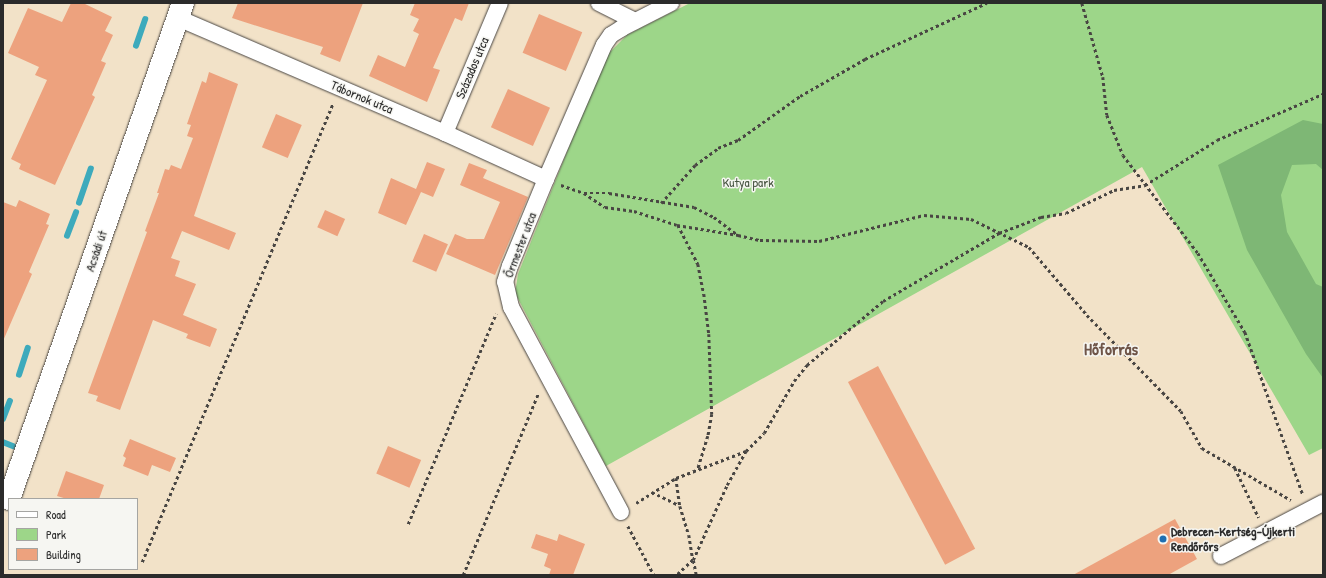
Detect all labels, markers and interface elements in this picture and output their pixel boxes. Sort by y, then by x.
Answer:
street label: Százados utca [452,35,492,101]
street label: Tábornok utca [329,77,395,117]
park label: Kutya park [722,174,774,190]
street label: Őrmester utca [500,210,540,280]
street label: Acsádi út [82,229,110,273]
district label: Hőforrás [1084,339,1138,359]
legend [8,498,138,570]
text: Road [46,506,66,523]
place label: Debrecen-Kertség-Újkerti Rendőrőrs [1171,524,1295,555]
text: Park [46,526,66,543]
marker: Debrecen-Kertség-Újkerti Rendőrőrs [1158,534,1168,544]
text: Building [46,546,81,563]

